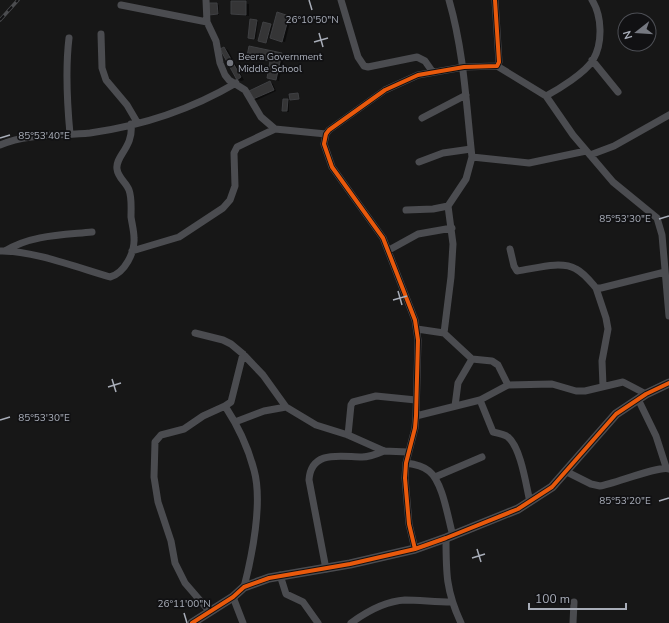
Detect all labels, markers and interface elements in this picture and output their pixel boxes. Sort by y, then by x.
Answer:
north arrow [617,12,657,52]
text: 26°10'50"N [285,13,339,27]
text: N [620,29,636,41]
place label: Beera Government Middle School [238,50,323,76]
marker: Beera Government Middle School [225,58,235,68]
text: 85°53'40"E [18,129,70,143]
text: 85°53'30"E [599,212,651,226]
text: 85°53'30"E [18,411,70,425]
text: 85°53'20"E [599,494,651,508]
scale bar [529,585,626,611]
text: 100 m [535,591,570,607]
text: 26°11'00"N [157,597,211,611]

